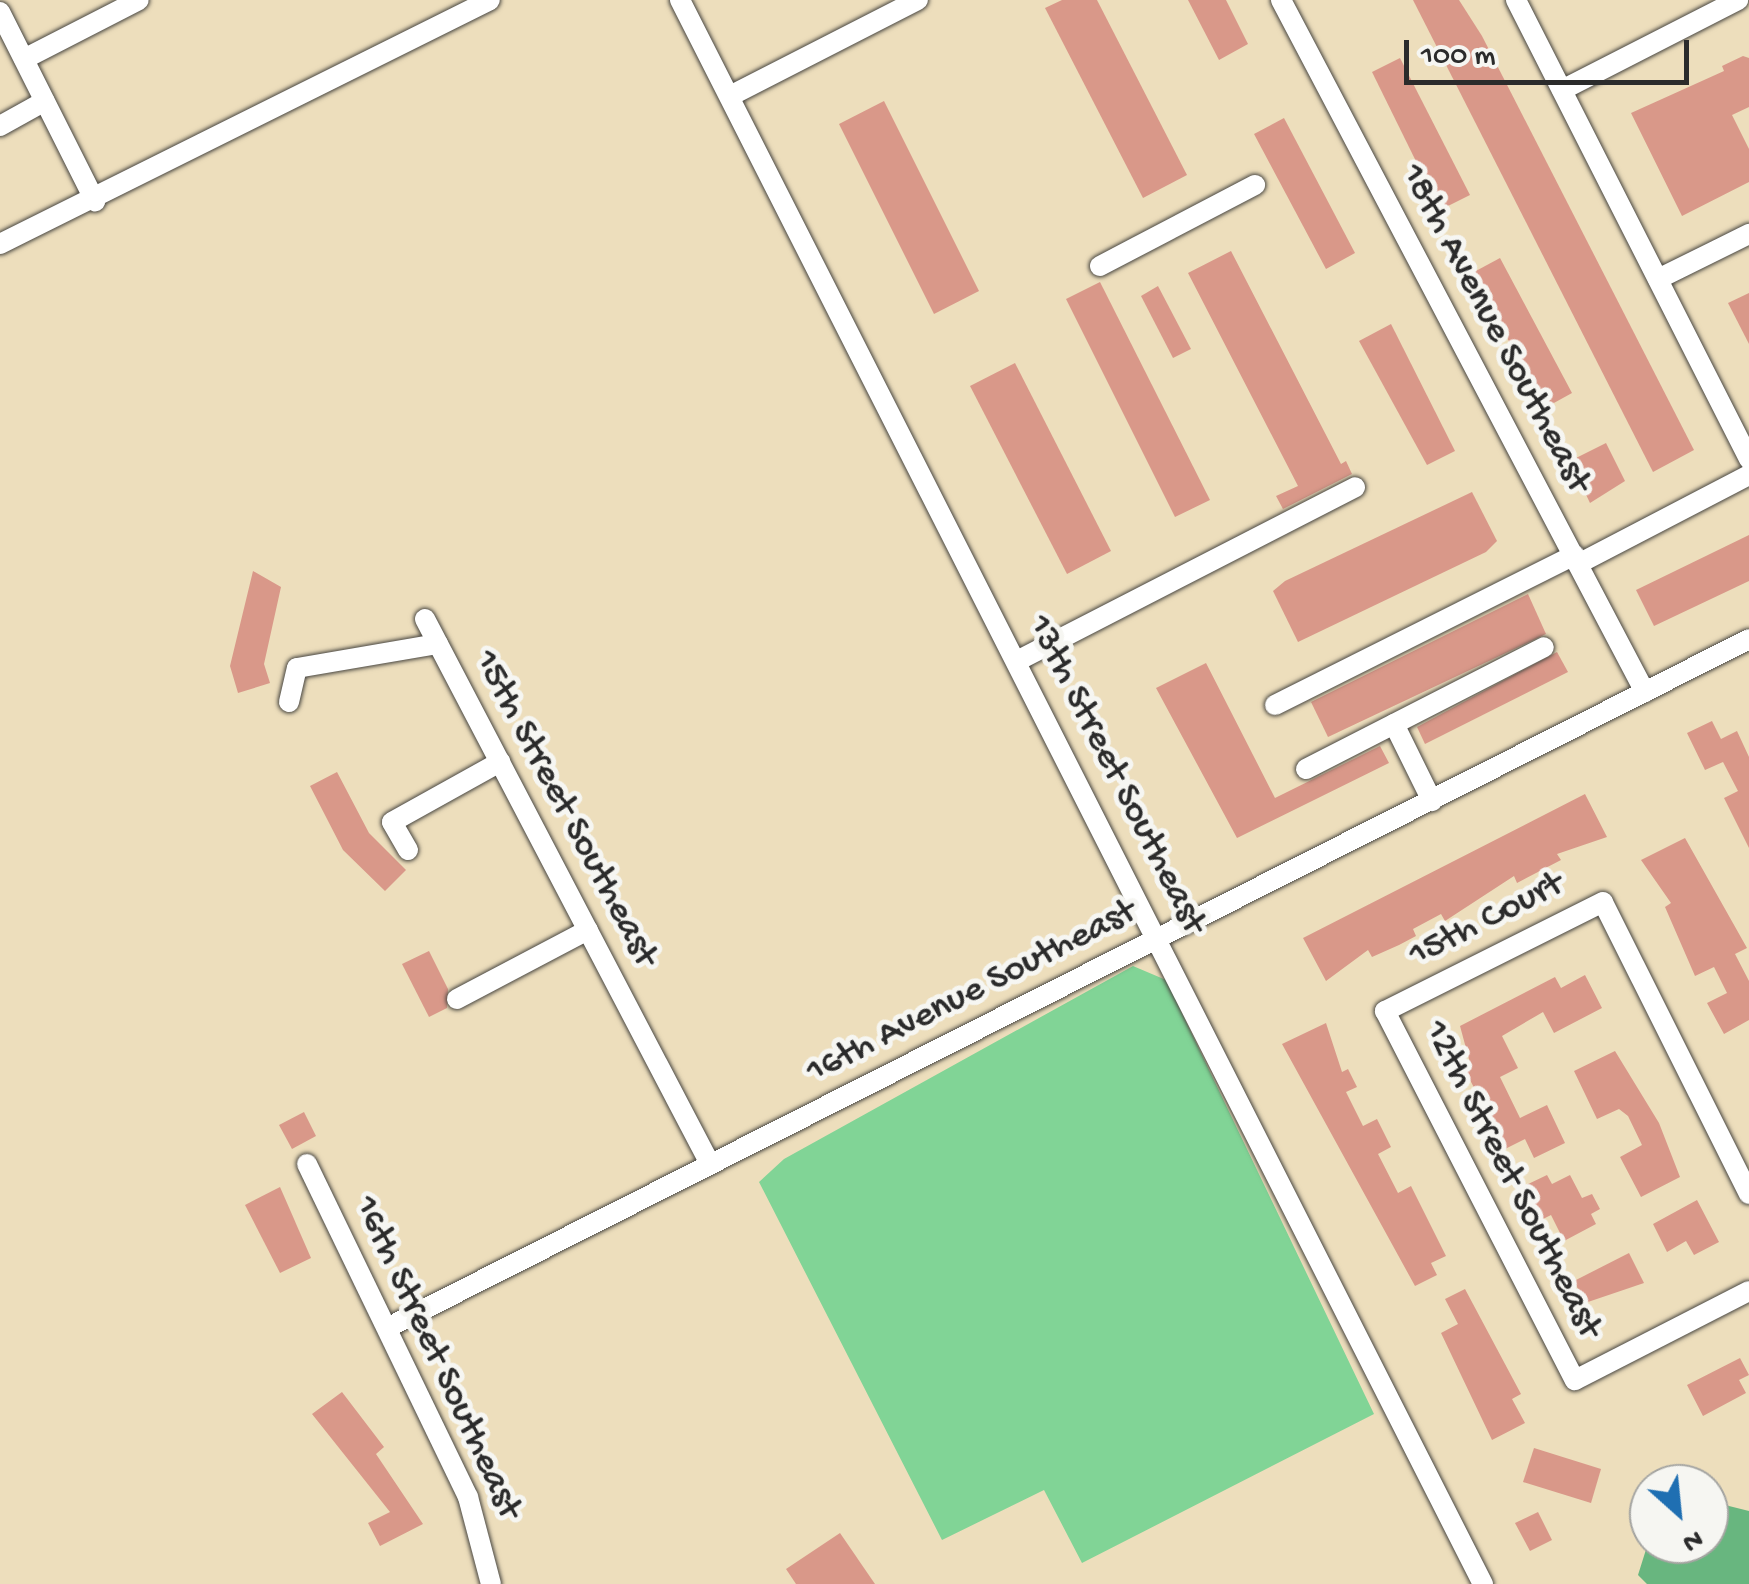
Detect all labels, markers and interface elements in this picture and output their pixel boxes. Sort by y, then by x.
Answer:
scale bar [1409,20,1694,82]
text: 100 m [1421,40,1496,75]
street label: 18th Avenue Southeast [1388,157,1600,501]
street label: 13th Street Southeast [1015,608,1215,942]
street label: 15th Street Southeast [461,643,667,975]
street label: 15th Court [1402,863,1572,979]
street label: 16th Avenue Southeast [799,890,1145,1096]
street label: 12th Street Southeast [1411,1013,1611,1347]
street label: 16th Street Southeast [341,1189,531,1527]
north arrow [1629,1464,1729,1564]
text: N [1676,1521,1708,1558]

